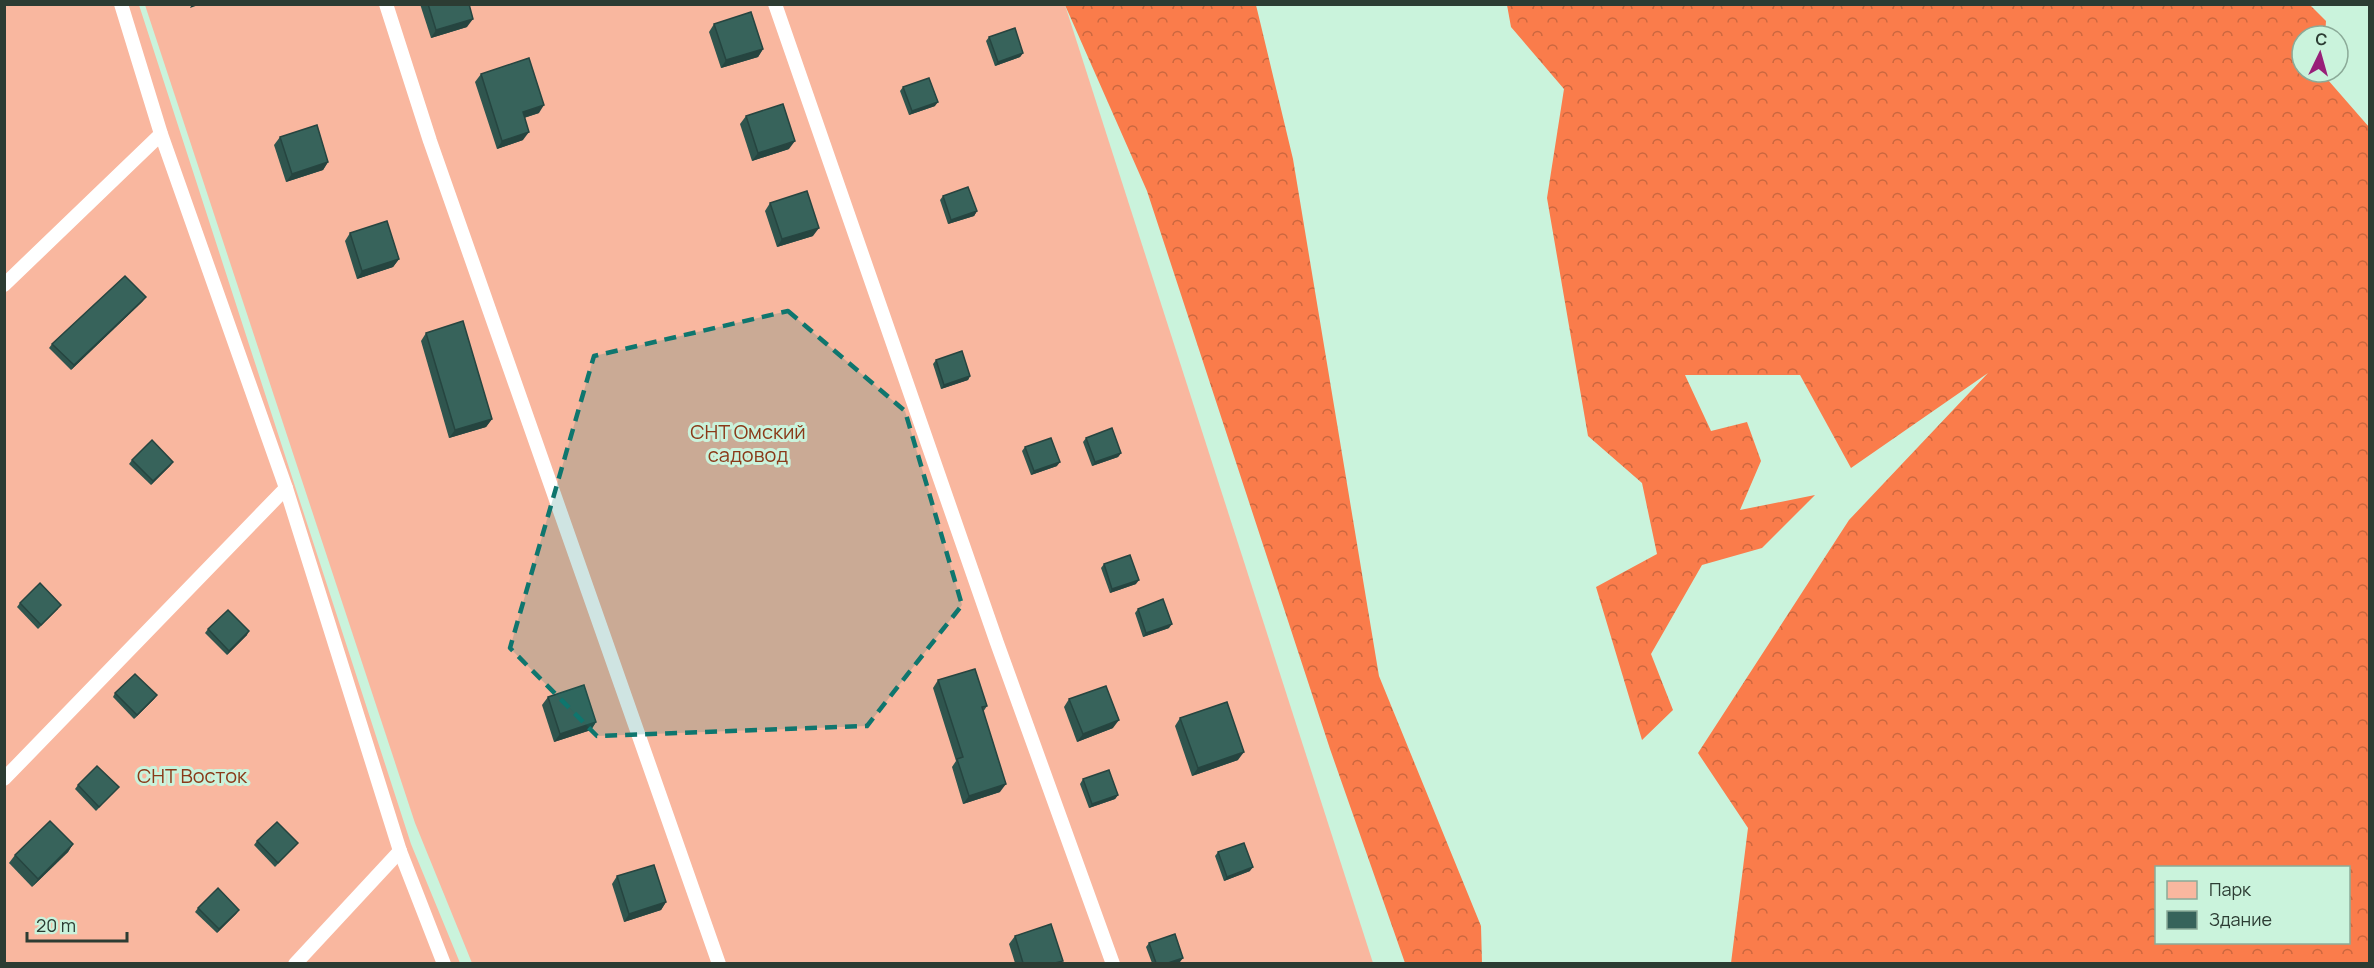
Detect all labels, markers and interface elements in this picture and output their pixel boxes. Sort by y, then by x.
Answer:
north arrow [2290,24,2350,84]
text: С [2314,28,2328,51]
park label: СНТ Омский садовод [690,418,806,468]
park label: СНТ Восток [137,762,248,789]
legend [2155,866,2350,944]
text: Парк [2209,877,2252,901]
scale bar [27,905,128,943]
text: Здание [2209,907,2272,931]
text: 20 m [36,913,76,937]

